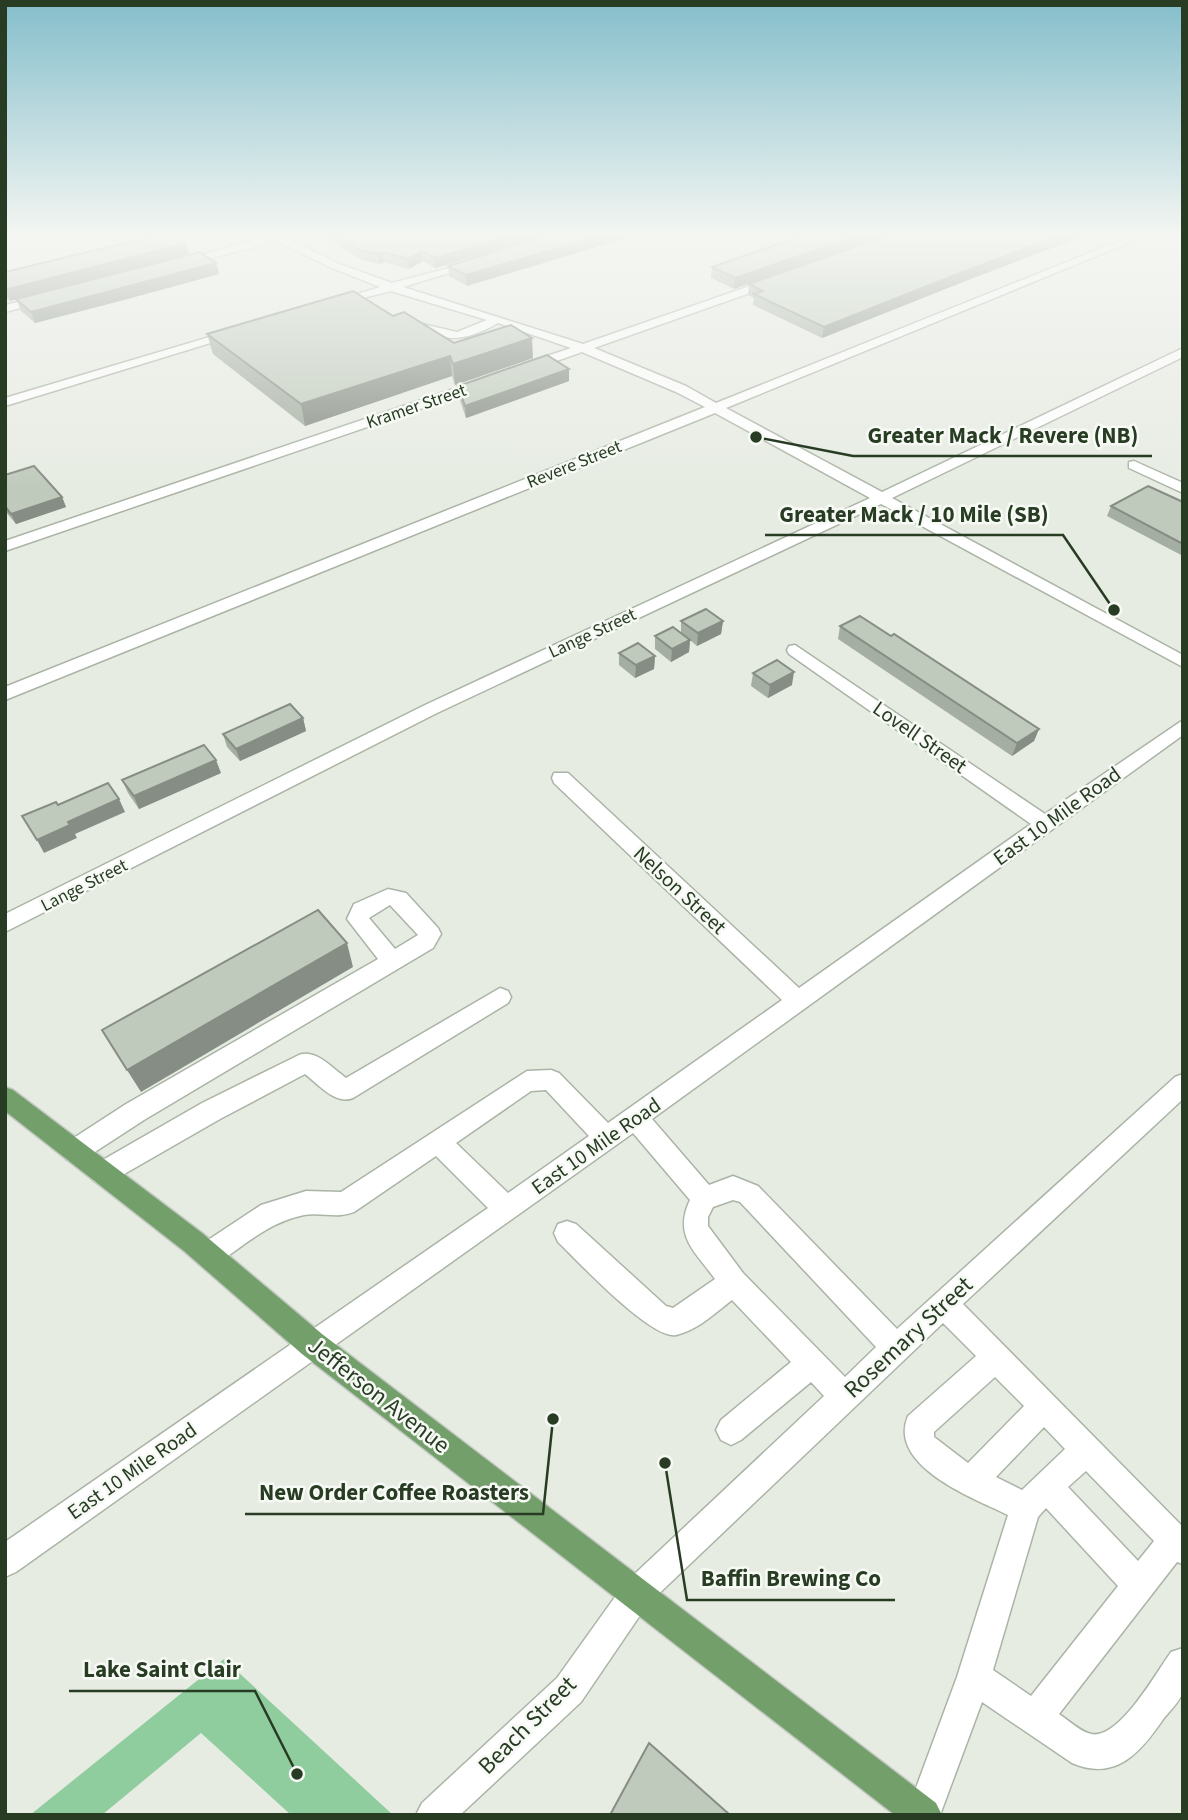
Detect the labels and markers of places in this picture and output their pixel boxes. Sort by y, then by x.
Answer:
callout: Greater Mack / Revere (NB) [853,412,1152,456]
callout: Greater Mack / 10 Mile (SB) [765,491,1063,535]
callout: New Order Coffee Roasters [245,1470,543,1514]
callout: Baffin Brewing Co [687,1556,895,1600]
callout: Lake Saint Clair [69,1647,255,1691]

